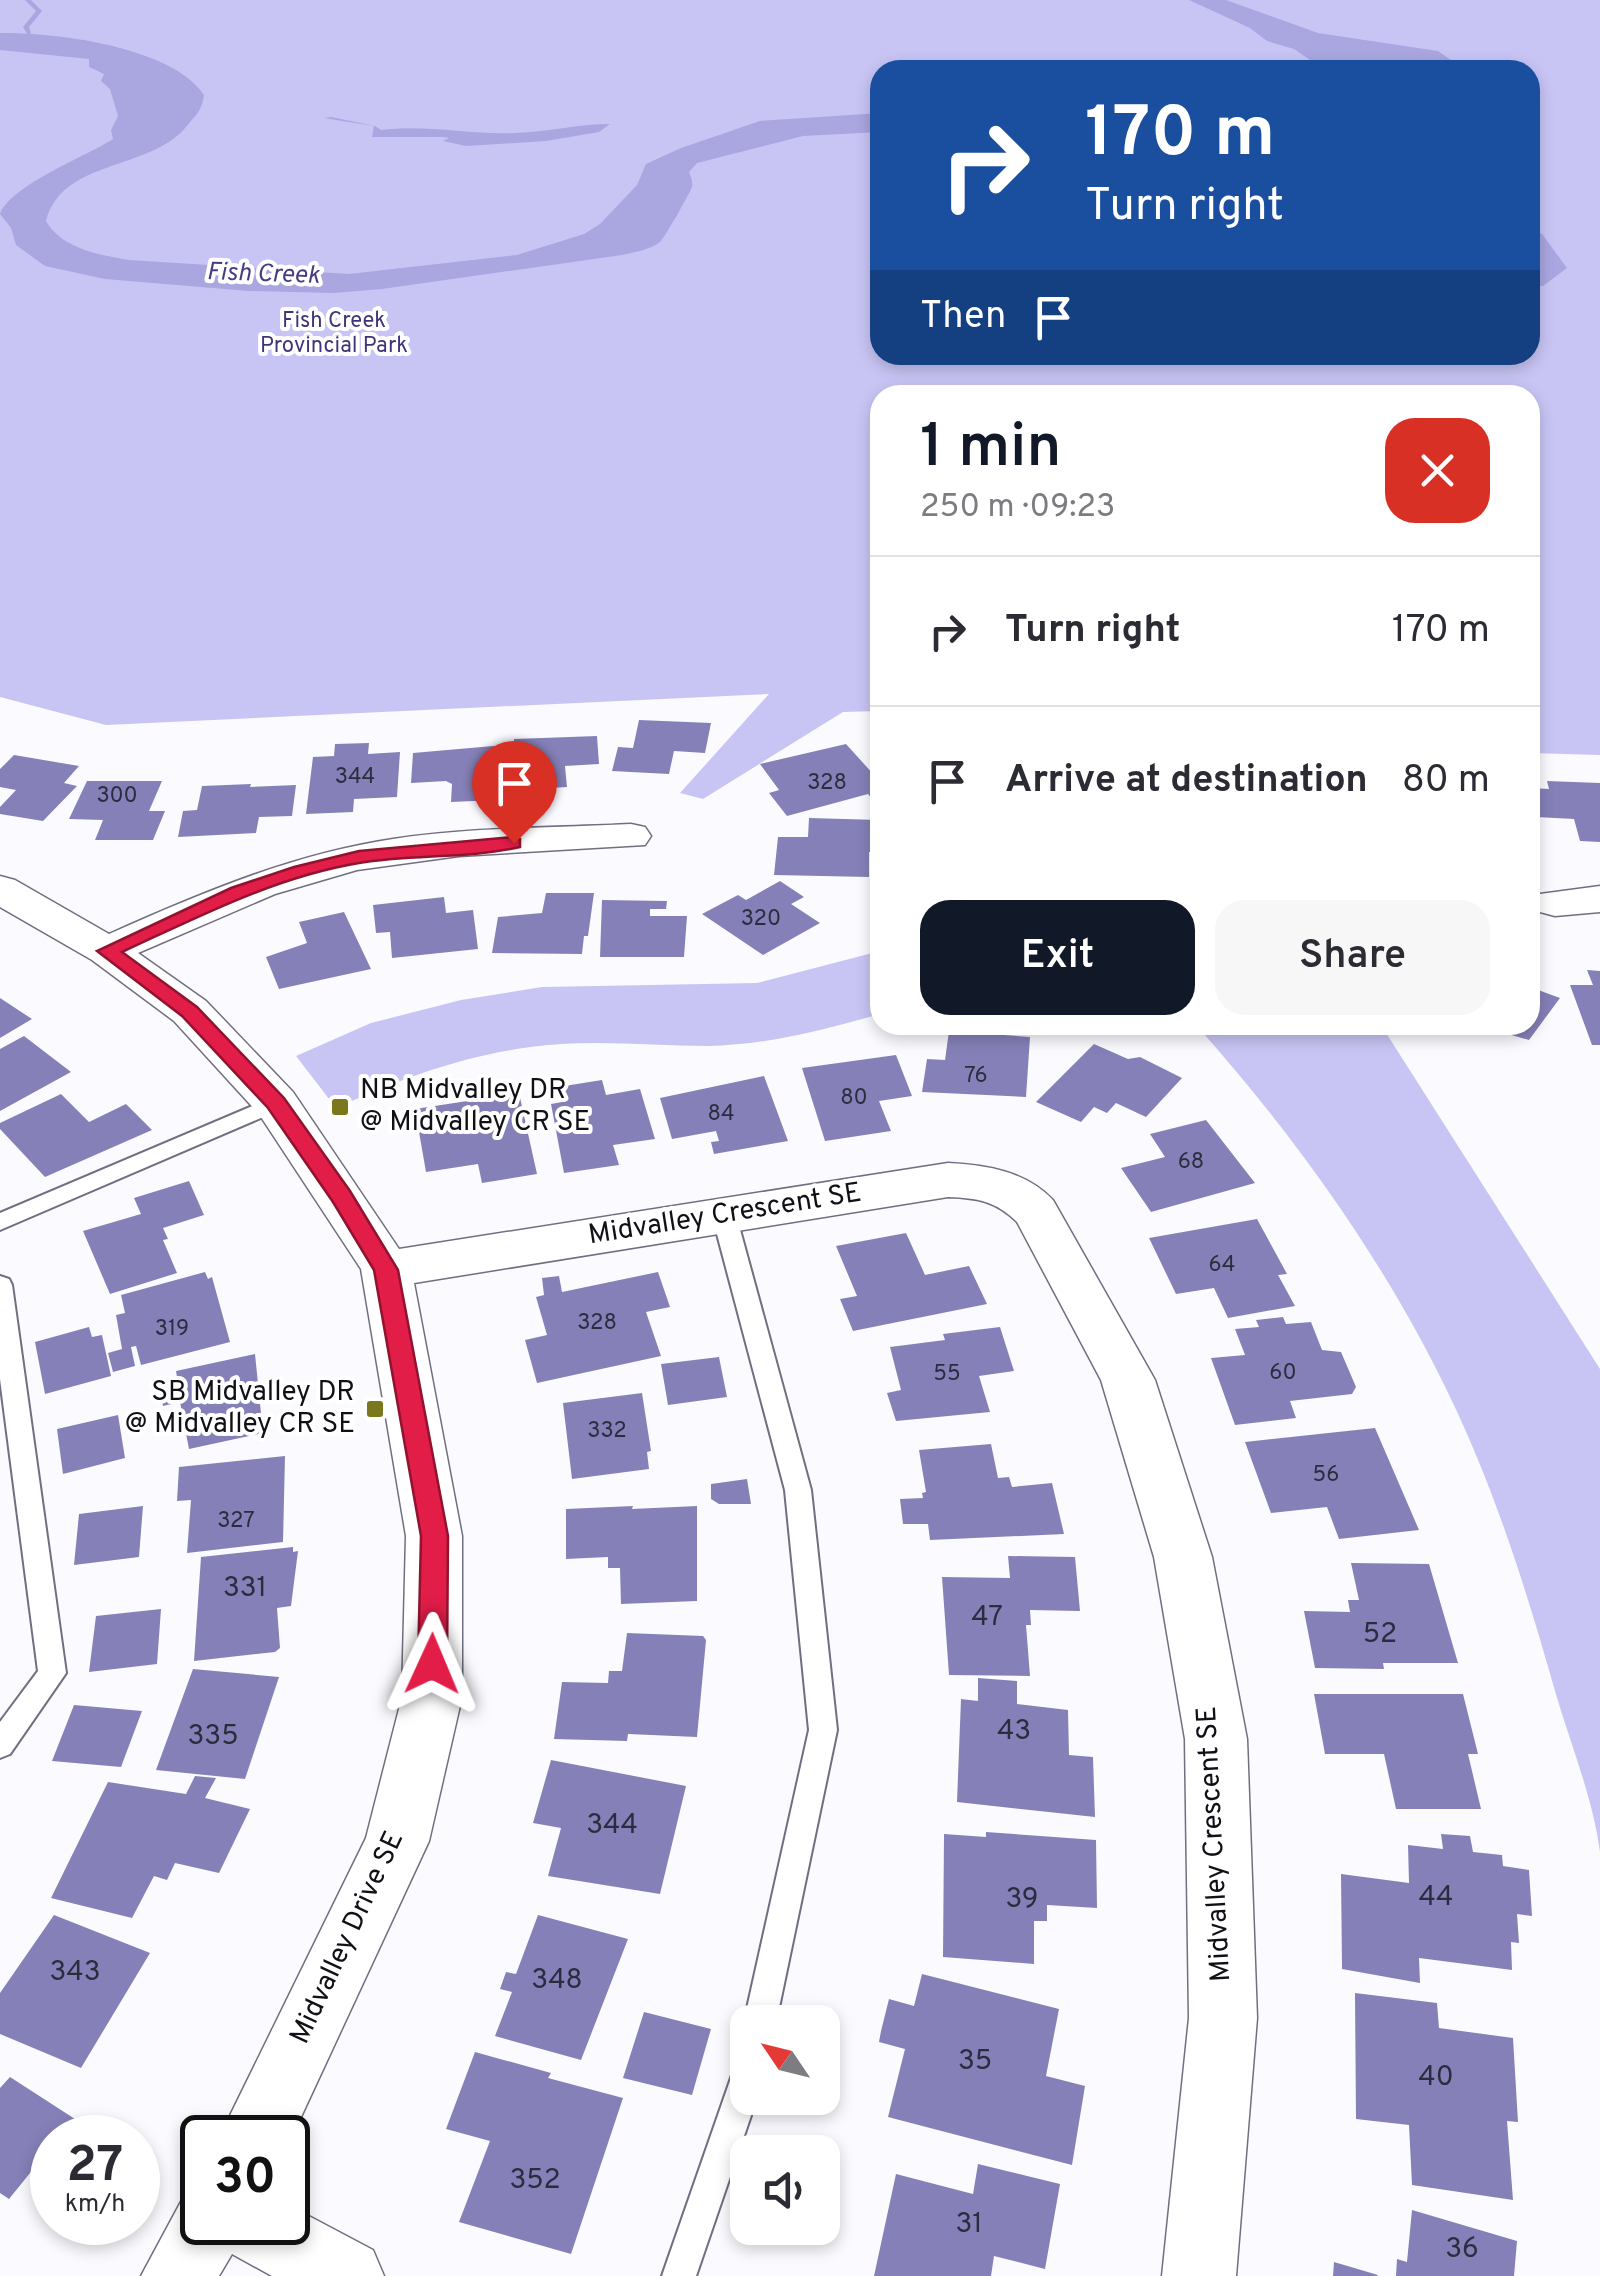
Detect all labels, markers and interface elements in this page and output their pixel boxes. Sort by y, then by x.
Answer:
text: 170 m [1085,92,1275,181]
icon: right [920,100,1050,230]
text: Turn right [1085,179,1284,236]
water label: Fish Creek [206,257,321,293]
icon: arrive [1026,290,1081,345]
text: Then [920,293,1006,342]
park label: Fish Creek Provincial Park [260,308,408,360]
text: 1 min [920,412,1061,488]
button: close [1385,418,1490,523]
text: 250 m · 09:23 [920,488,1115,528]
icon: right [920,604,975,659]
text: Turn right [1005,607,1180,656]
text: 170 m [1392,607,1490,656]
pin [472,741,557,844]
icon: arrive [920,754,975,809]
icon: arrive [487,756,542,811]
text: Arrive at destination [1005,757,1368,806]
text: 80 m [1402,757,1490,806]
house number: 344 [335,764,375,791]
house number: 328 [807,770,847,797]
house number: 300 [96,783,138,810]
button: Exit [920,900,1195,1015]
button: Share [1215,900,1490,1015]
house number: 320 [741,906,781,933]
house number: 76 [964,1063,988,1090]
place label: NB Midvalley DR @ Midvalley CR SE [360,1073,590,1141]
house number: 80 [840,1085,868,1112]
marker: NB Midvalley DR @ Midvalley CR SE [329,1096,351,1118]
house number: 84 [707,1101,735,1128]
house number: 68 [1178,1149,1204,1176]
street label: Midvalley Crescent SE [586,1176,864,1254]
house number: 64 [1209,1252,1235,1279]
house number: 328 [577,1310,617,1337]
house number: 319 [155,1316,189,1343]
house number: 60 [1269,1360,1297,1387]
house number: 55 [933,1361,961,1388]
place label: SB Midvalley DR @ Midvalley CR SE [125,1375,355,1443]
marker: SB Midvalley DR @ Midvalley CR SE [364,1398,386,1420]
house number: 332 [587,1418,627,1445]
house number: 56 [1313,1462,1339,1489]
house number: 327 [217,1508,255,1535]
house number: 331 [223,1571,267,1607]
house number: 47 [971,1600,1003,1636]
position arrow [380,1612,484,1716]
house number: 52 [1363,1617,1397,1653]
street label: Midvalley Crescent SE [1190,1705,1240,1983]
house number: 43 [997,1714,1031,1750]
house number: 335 [187,1719,239,1755]
house number: 344 [586,1808,638,1844]
street label: Midvalley Drive SE [283,1826,413,2050]
house number: 44 [1419,1880,1453,1916]
house number: 39 [1005,1882,1039,1918]
house number: 343 [49,1955,101,1991]
house number: 348 [531,1963,583,1999]
north arrow [730,2005,840,2115]
map controls [730,2005,840,2245]
house number: 35 [958,2044,992,2080]
house number: 40 [1418,2060,1454,2096]
speed limit sign: 30 [180,2115,310,2245]
button: sound [730,2135,840,2245]
text: 27 [67,2136,123,2199]
house number: 352 [509,2163,561,2199]
text: km/h [65,2189,125,2221]
house number: 31 [955,2207,983,2243]
house number: 36 [1445,2232,1479,2268]

